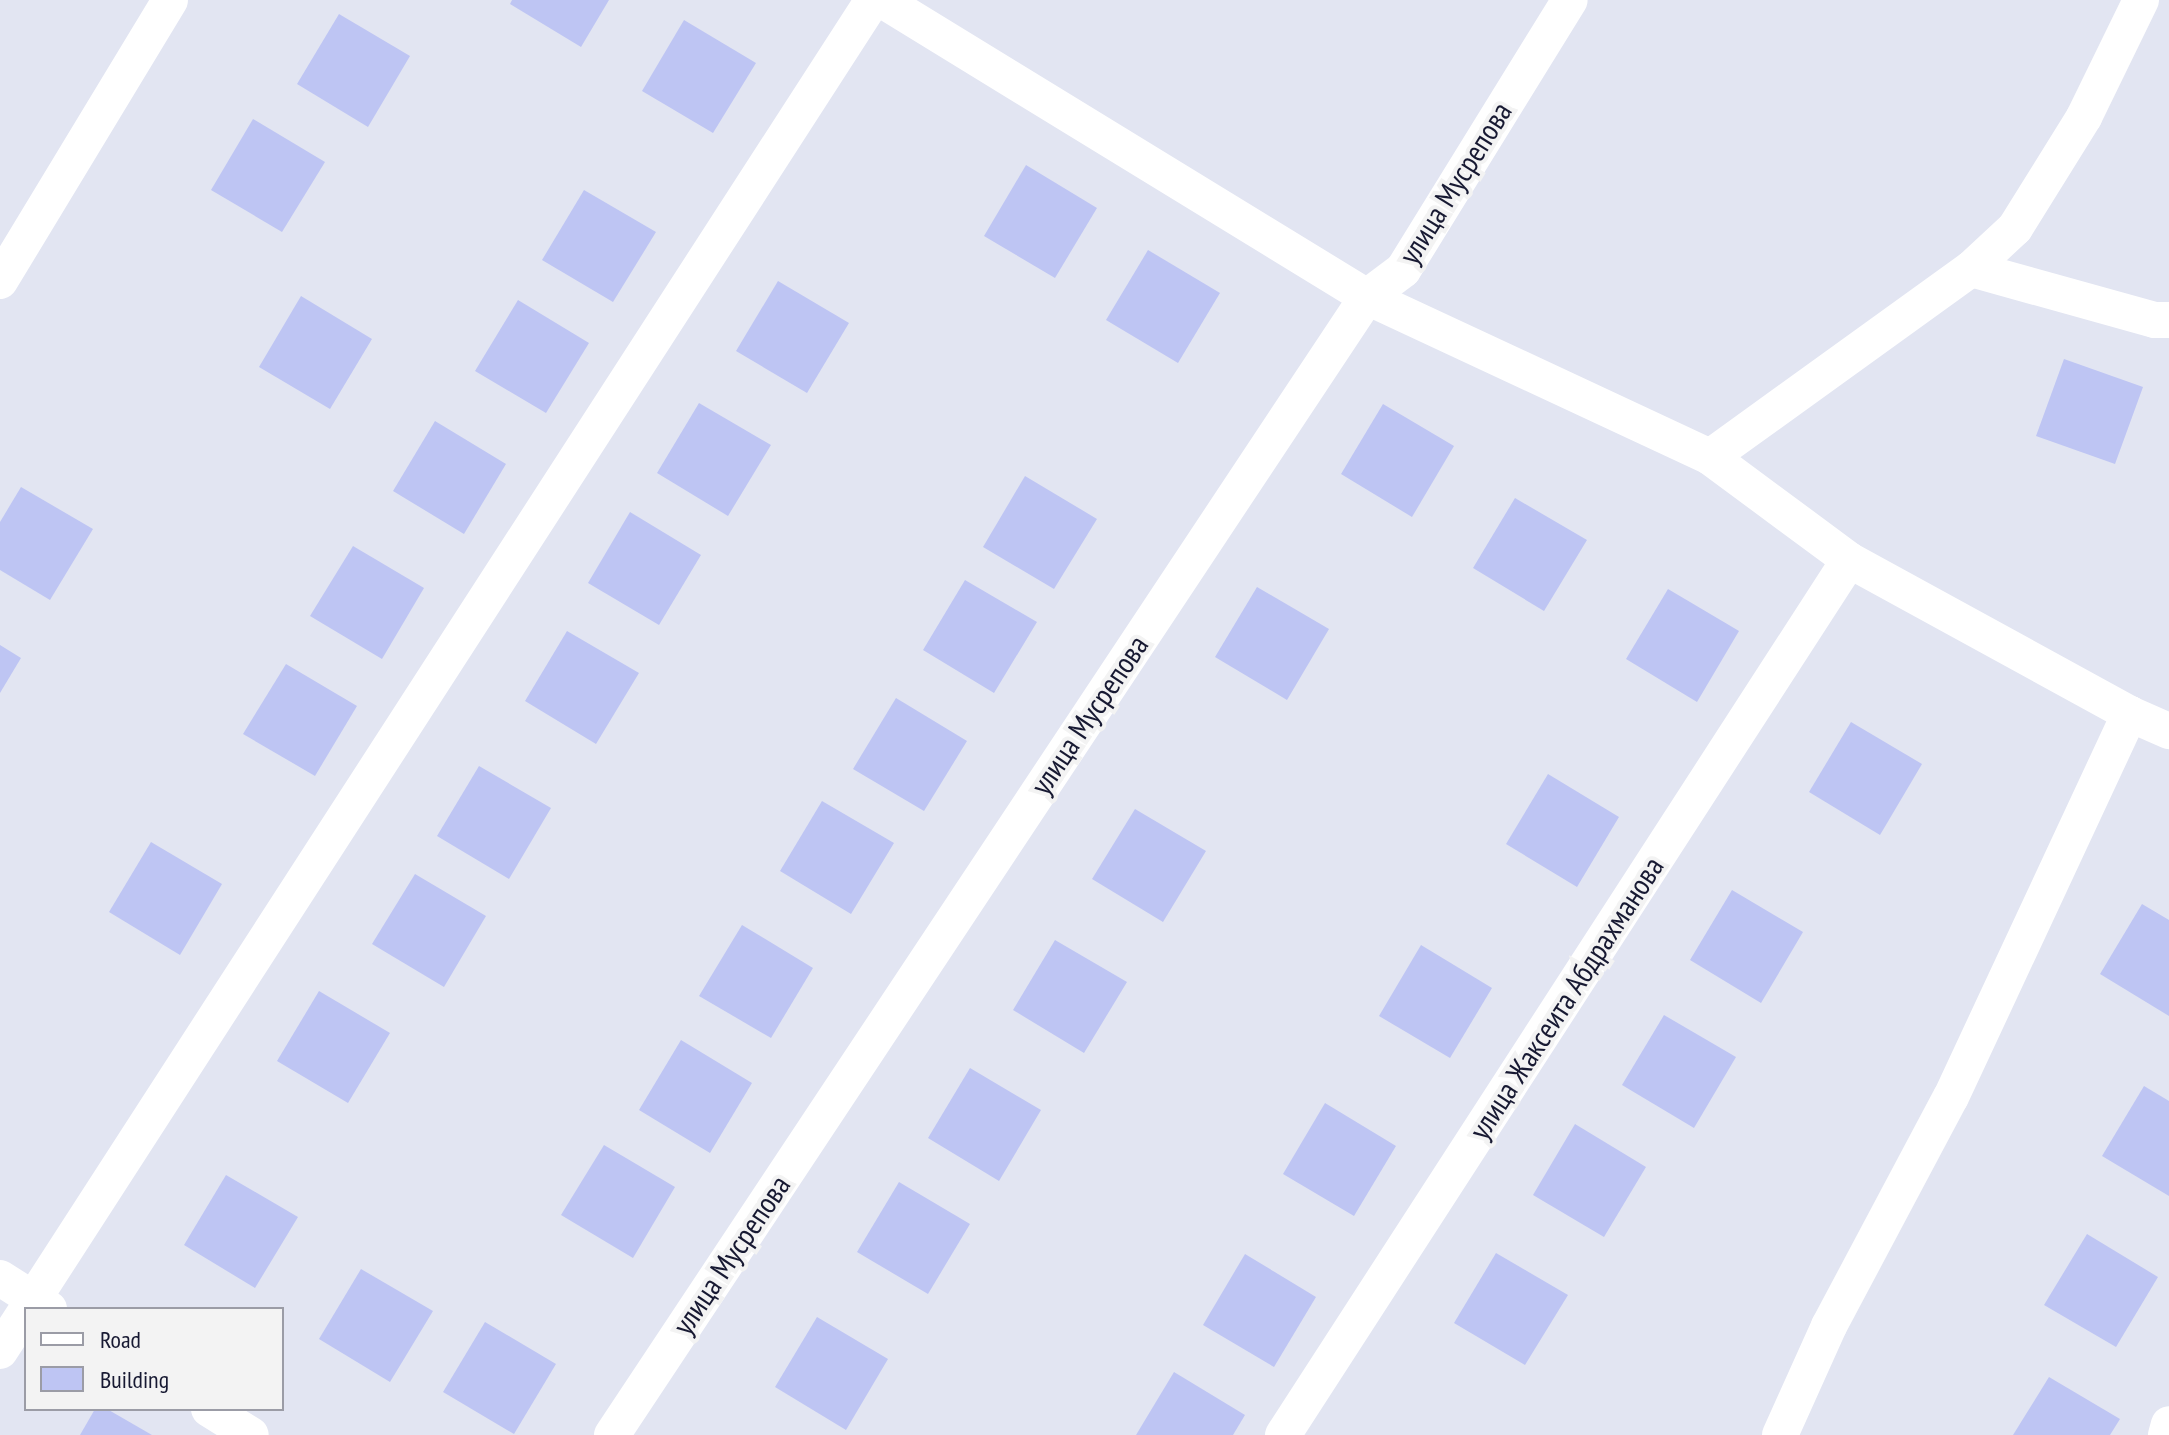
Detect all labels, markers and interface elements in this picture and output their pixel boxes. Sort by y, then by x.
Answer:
street label: улица Мусрепова [1391,95,1519,271]
street label: улица Мусрепова [1023,629,1155,801]
street label: улица Жаксеита Абдрахманова [1461,850,1671,1146]
street label: улица Мусрепова [665,1169,797,1341]
legend [24,1307,284,1411]
text: Road [100,1324,141,1355]
text: Building [100,1364,169,1395]

